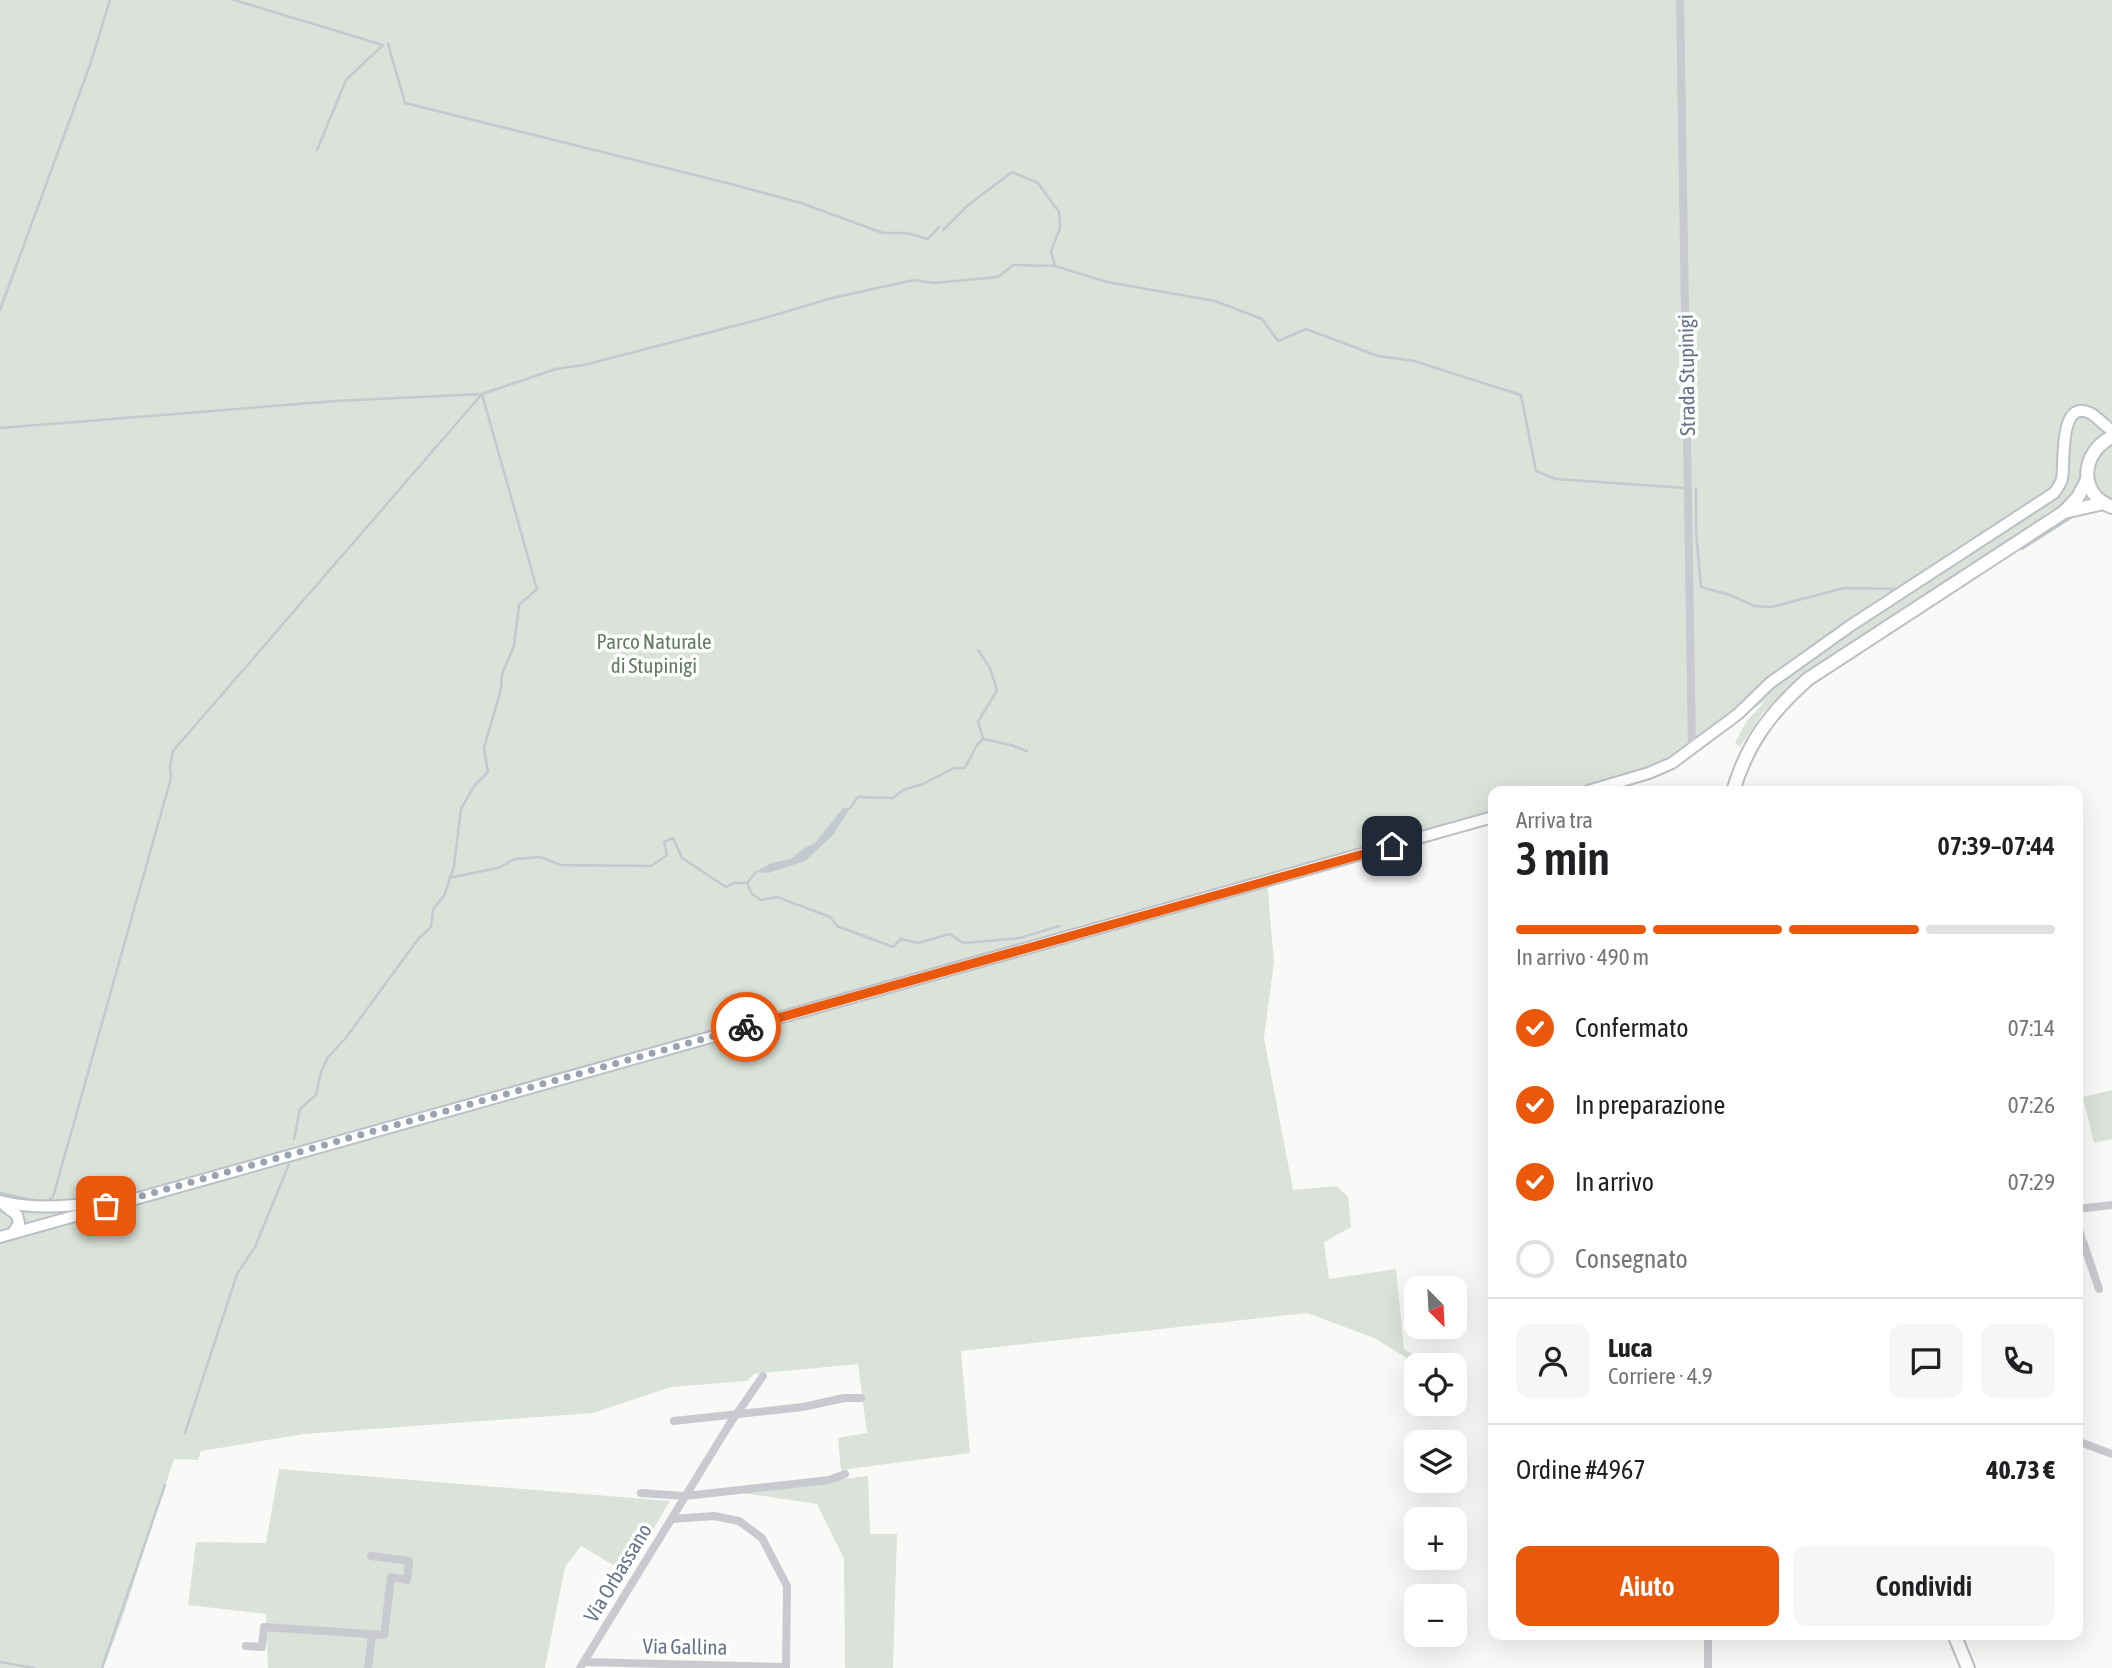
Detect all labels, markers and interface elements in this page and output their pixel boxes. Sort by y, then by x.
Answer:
street label: Strada Stupinigi [1673,314,1699,436]
park label: Parco Naturale di Stupinigi [596,629,712,677]
text: Arriva tra [1516,807,1593,833]
pin [1362,816,1422,876]
icon: home [1373,827,1411,865]
text: 07:39–07:44 [1938,831,2055,861]
text: 3 min [1516,832,1610,885]
text: In arrivo · 490 m [1516,944,1649,970]
courier [711,992,781,1062]
icon: bike [727,1008,765,1046]
icon: check [1516,1009,1554,1047]
text: Confermato [1575,1013,1688,1043]
text: 07:14 [2008,1015,2055,1041]
icon: check [1516,1086,1554,1124]
text: In preparazione [1575,1090,1725,1120]
text: 07:26 [2008,1092,2055,1118]
icon: check [1516,1163,1554,1201]
text: In arrivo [1575,1167,1654,1197]
text: 07:29 [2008,1169,2055,1195]
pin [76,1176,136,1236]
icon: bag [87,1187,125,1225]
text: Consegnato [1575,1244,1688,1274]
north arrow [1404,1276,1466,1339]
map controls [1404,1276,1467,1647]
button: person [1516,1324,1590,1398]
button: chat [1889,1324,1963,1398]
button: phone [1981,1324,2055,1398]
text: Luca [1608,1333,1652,1363]
button: locate [1404,1353,1467,1416]
text: Corriere · 4.9 [1608,1363,1713,1389]
button: layers [1404,1430,1467,1493]
text: Ordine #4967 [1516,1455,1645,1485]
text: 40.73 € [1986,1455,2055,1485]
button: + [1404,1507,1467,1570]
street label: Via Orbassano [578,1519,656,1626]
button: Aiuto [1516,1546,1779,1626]
button: Condividi [1793,1546,2055,1626]
button: − [1404,1584,1467,1647]
street label: Via Gallina [643,1633,728,1659]

